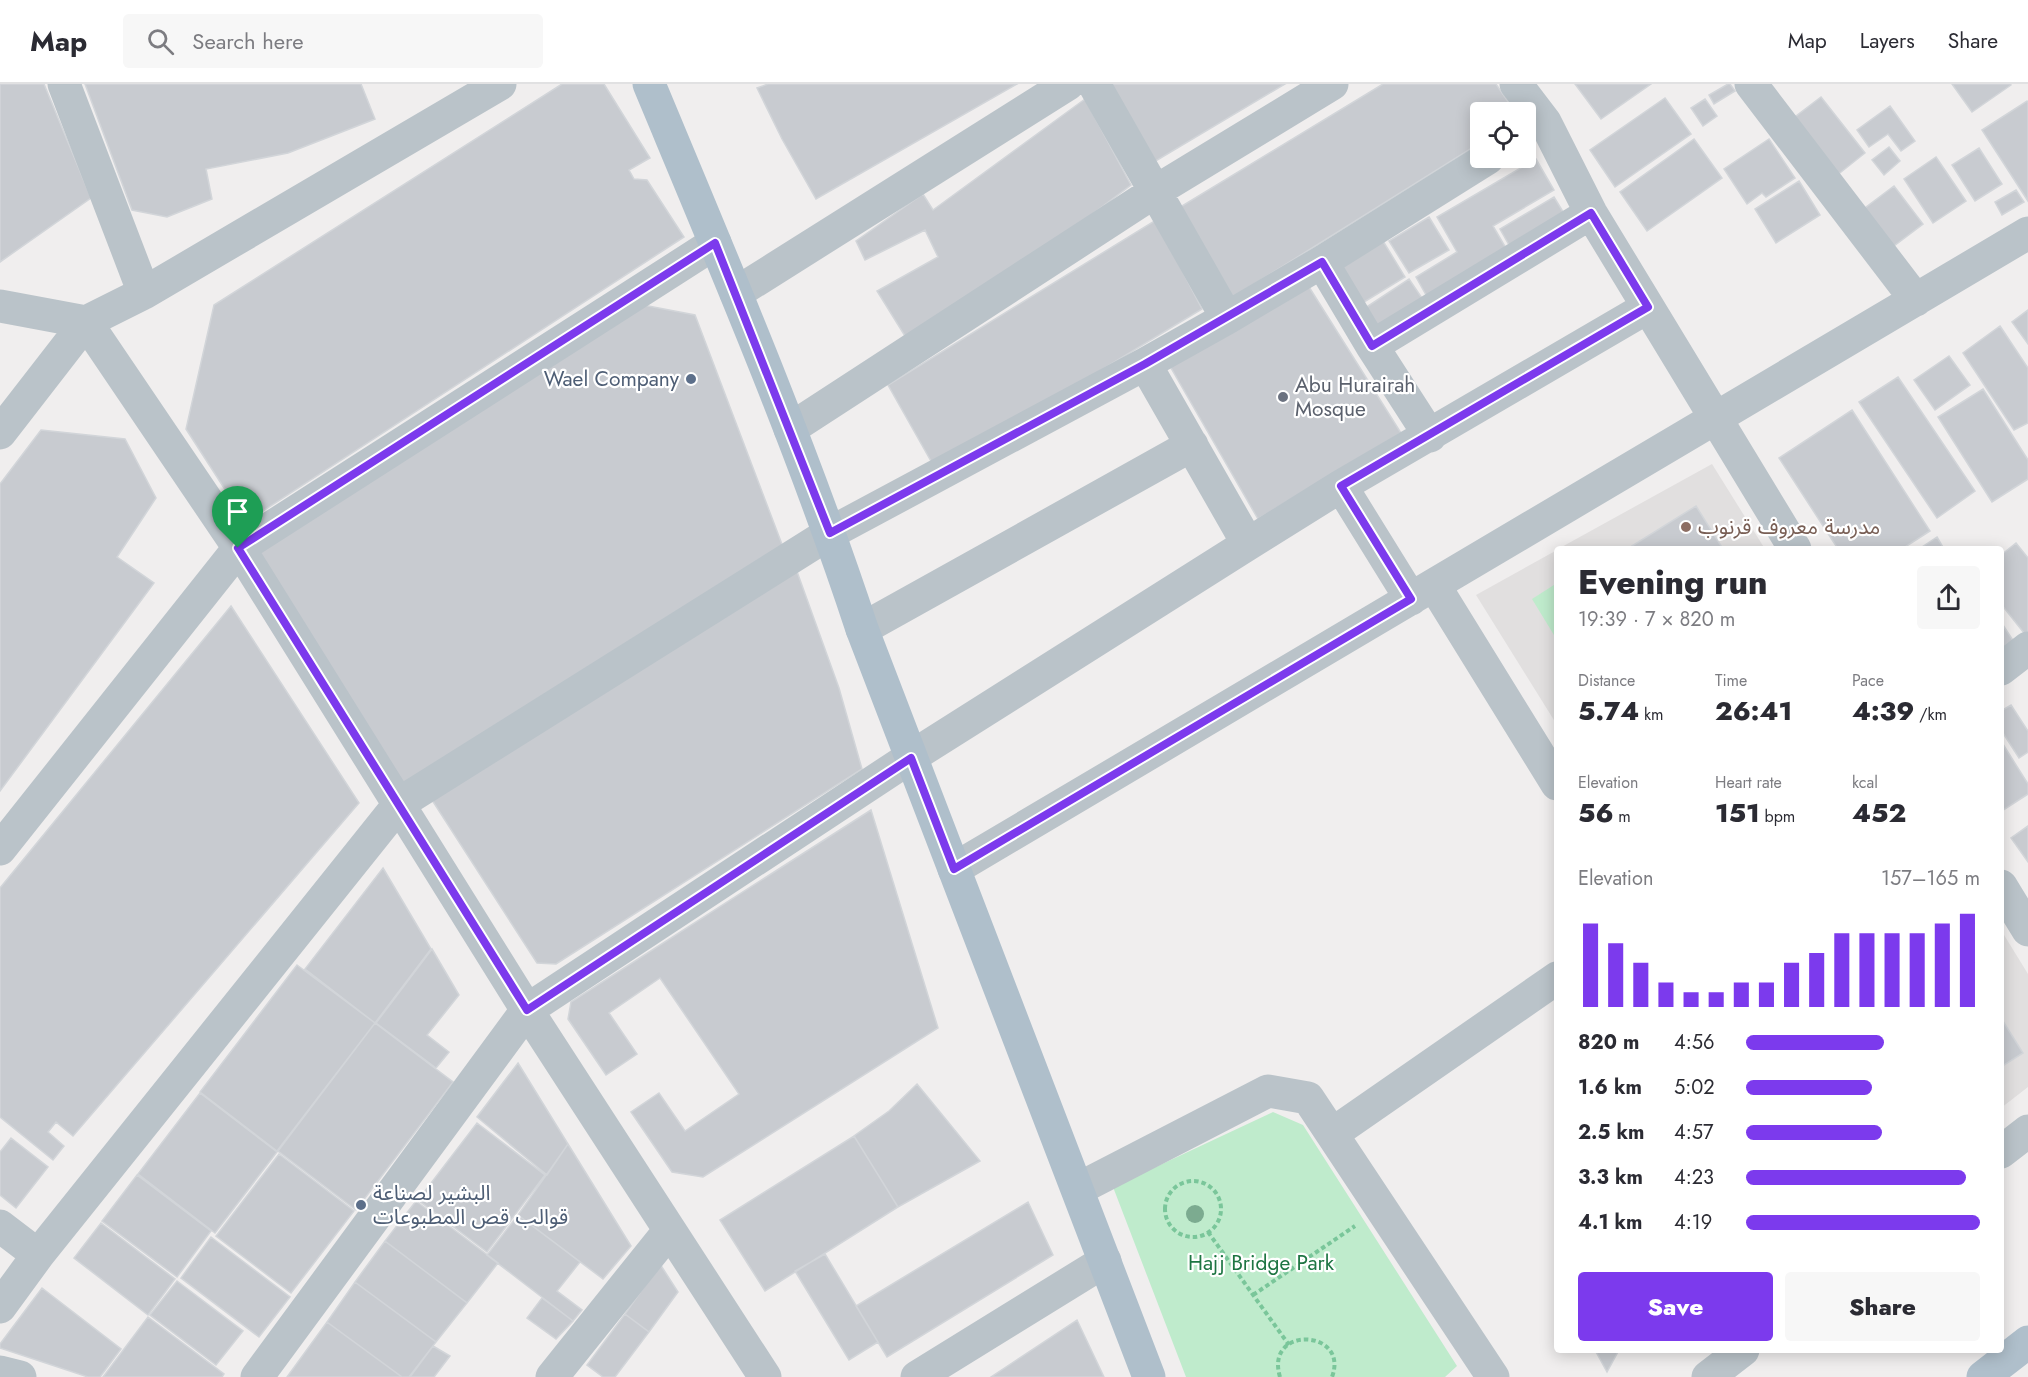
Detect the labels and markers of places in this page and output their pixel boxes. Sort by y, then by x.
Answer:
place label: Wael Company [544,364,680,394]
place label: Abu Hurairah Mosque [1295,370,1415,424]
marker: Wael Company [684,372,698,386]
marker: Abu Hurairah Mosque [1276,390,1290,404]
pin [212,486,263,548]
place label: مدرسة معروف قرنوب [1698,512,1880,542]
marker: مدرسة معروف قرنوب [1679,520,1693,534]
place label: البشير لصناعة قوالب قص المطبوعات [373,1178,568,1232]
marker: البشير لصناعة قوالب قص المطبوعات [354,1198,368,1212]

